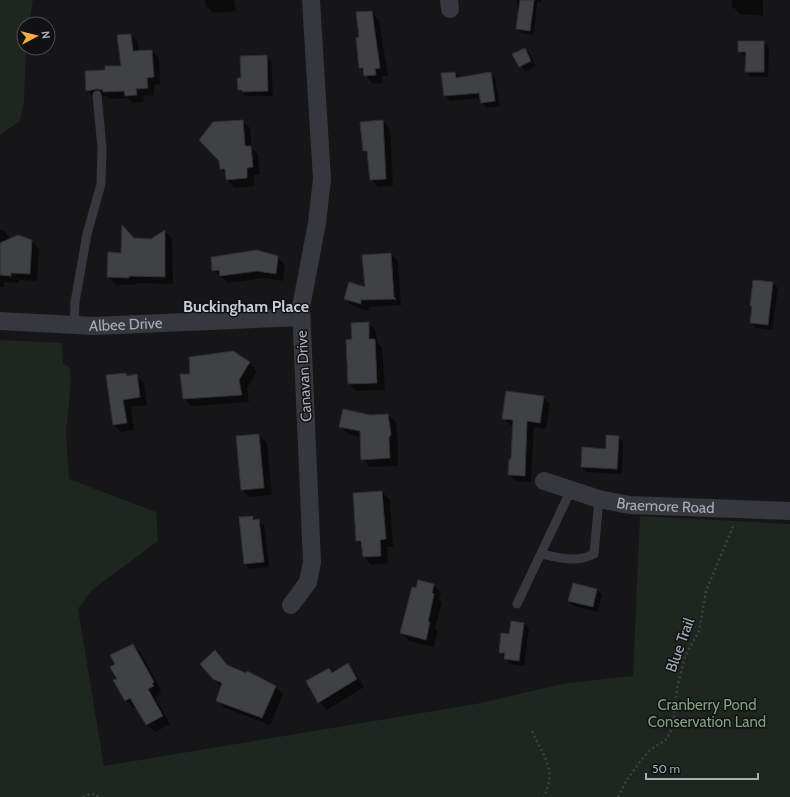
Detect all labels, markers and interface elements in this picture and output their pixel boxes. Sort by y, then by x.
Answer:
north arrow [16,16,56,56]
text: N [39,30,53,39]
district label: Buckingham Place [183,297,309,316]
street label: Albee Drive [89,314,163,335]
street label: Canavan Drive [293,329,315,422]
street label: Braemore Road [615,494,715,517]
street label: Blue Trail [662,615,698,675]
park label: Cranberry Pond Conservation Land [648,696,766,731]
scale bar [646,755,758,781]
text: 50 m [652,761,680,776]

